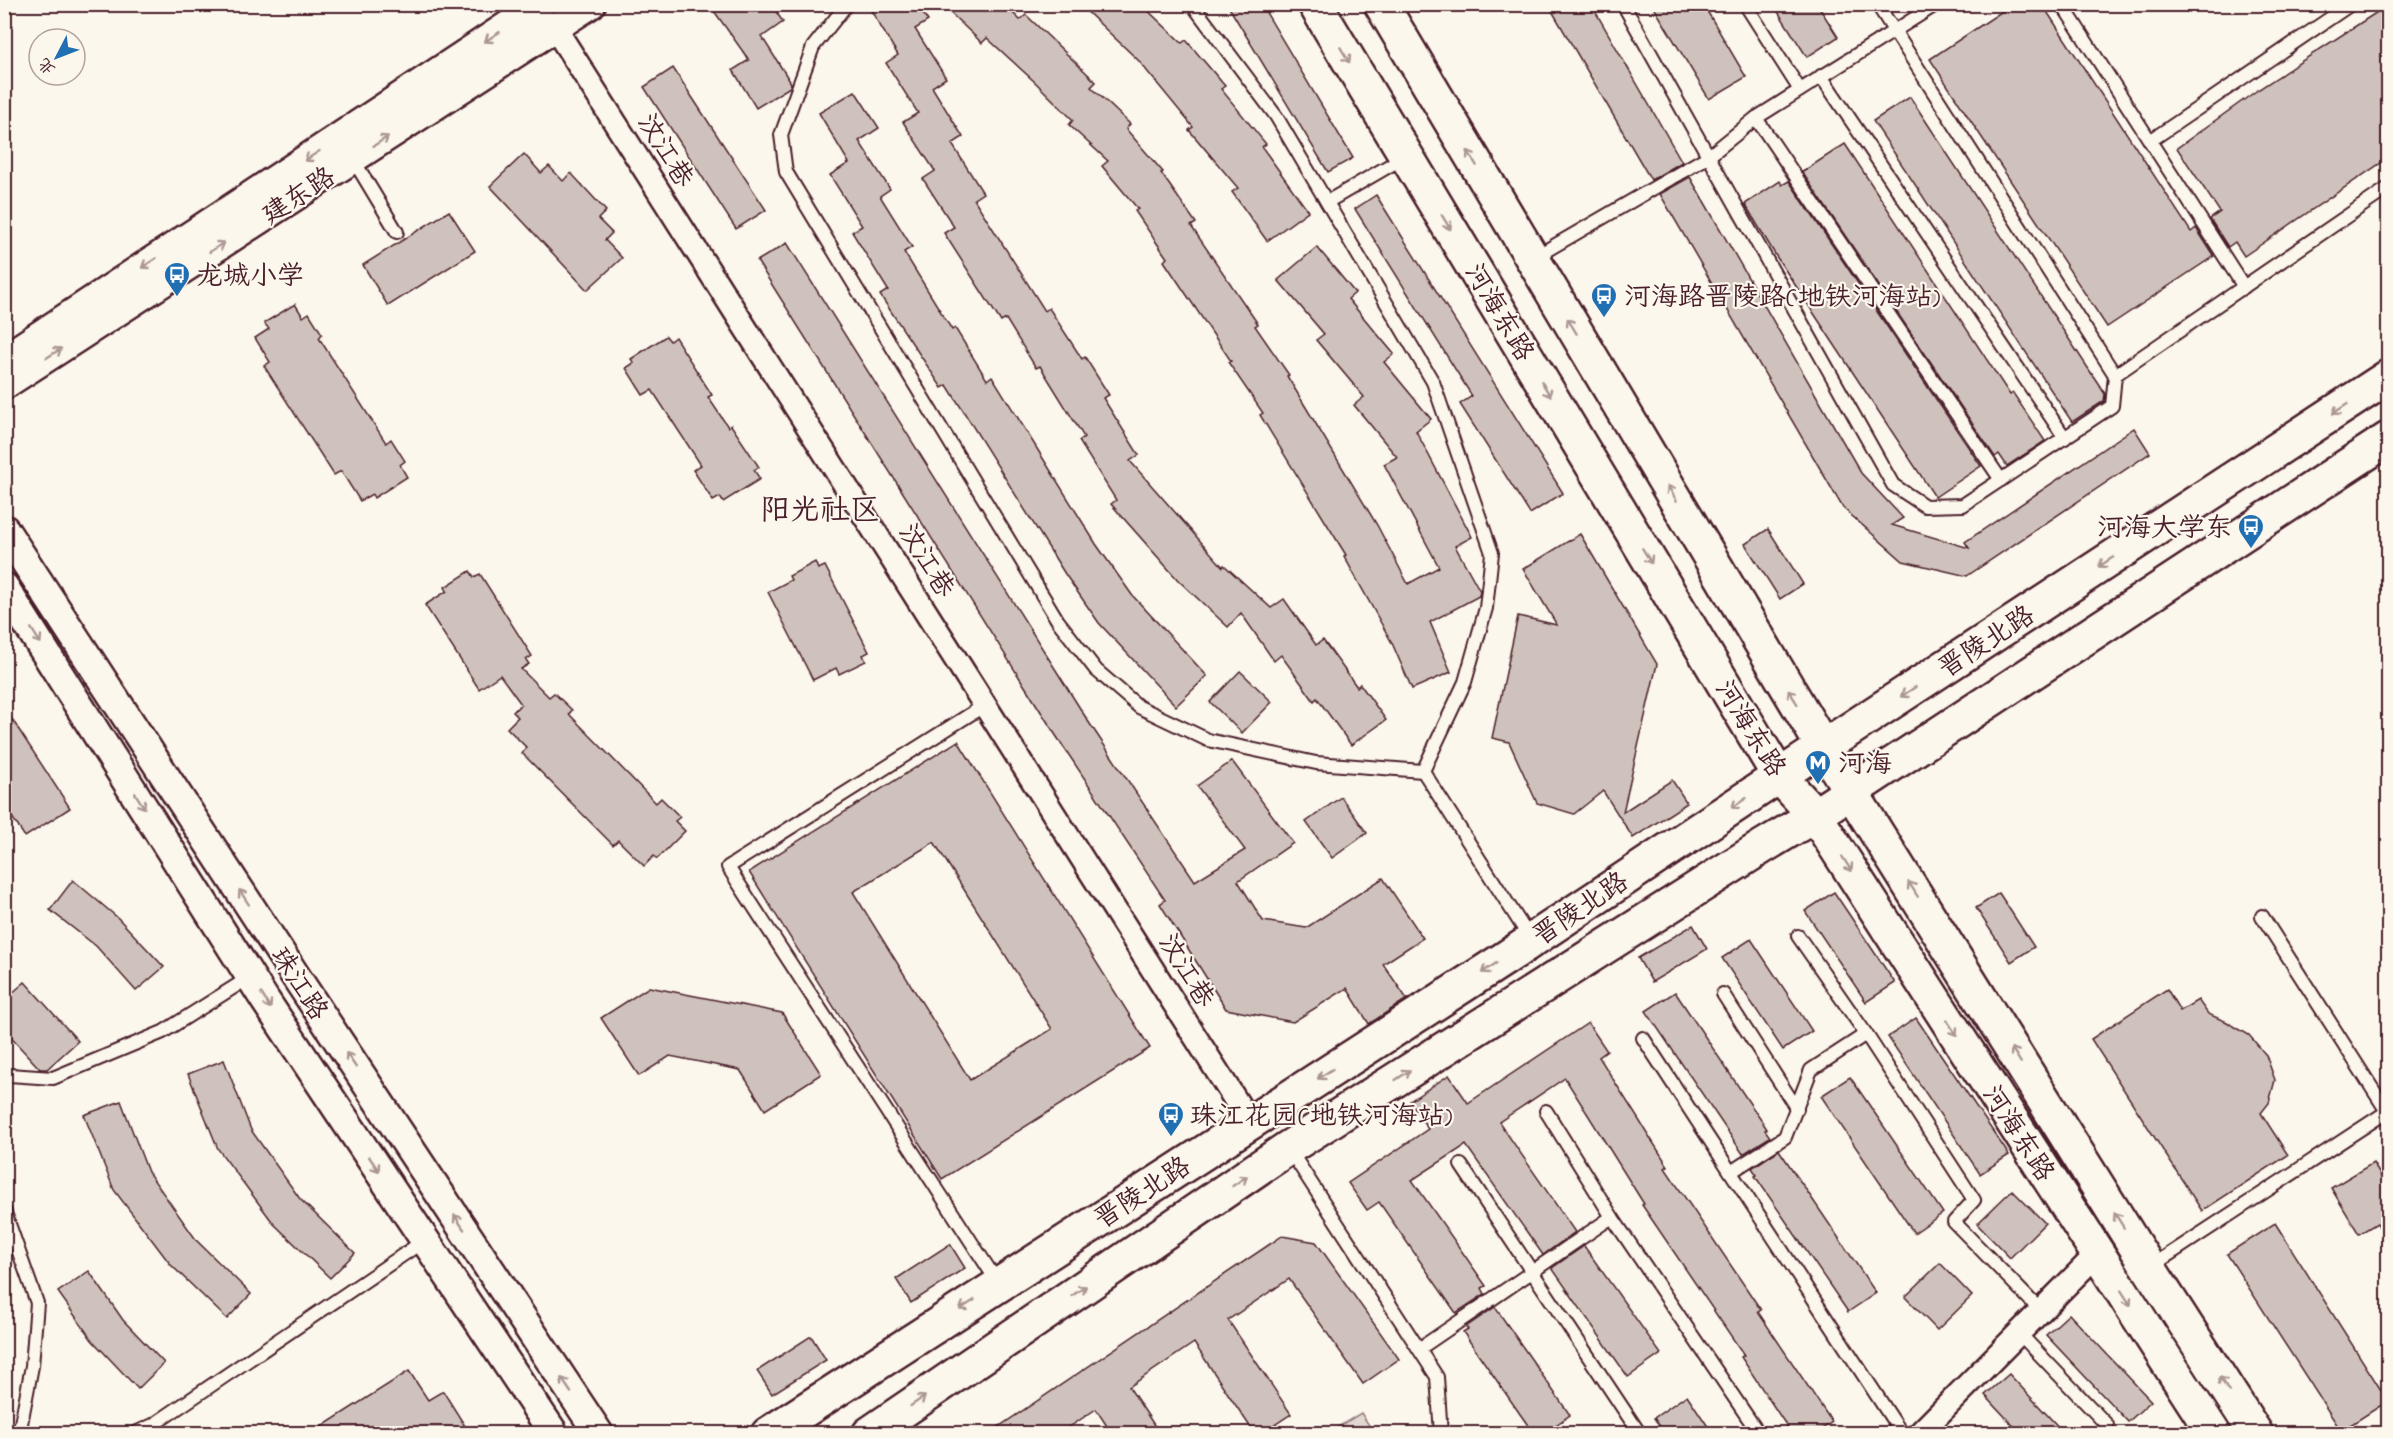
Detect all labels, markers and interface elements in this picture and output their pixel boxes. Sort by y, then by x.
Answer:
north arrow [27,27,87,87]
one-way arrow [485,31,501,43]
one-way arrow [1340,46,1352,63]
text: 北 [33,52,62,80]
street label: 汶江巷 [626,107,702,196]
one-way arrow [372,135,389,147]
one-way arrow [304,150,321,162]
one-way arrow [1466,150,1478,167]
street label: 建东路 [255,159,344,236]
one-way arrow [1440,213,1452,230]
one-way arrow [208,241,225,253]
one-way arrow [142,257,158,269]
street label: 河海东路 [1453,257,1542,370]
place label: 龙城小学 [196,258,304,297]
bus stop icon: 龙城小学 [162,260,192,298]
place label: 河海路晋陵路(地铁河海站) [1624,279,1940,318]
bus stop icon: 河海路晋陵路(地铁河海站) [1589,281,1619,319]
one-way arrow [1566,317,1577,335]
one-way arrow [45,347,61,359]
one-way arrow [1541,380,1553,397]
one-way arrow [2332,403,2348,415]
one-way arrow [1665,485,1677,502]
district label: 阳光社区 [760,490,880,534]
place label: 河海大学东 [2097,510,2232,549]
bus stop icon: 河海大学东 [2236,512,2266,550]
street label: 汶江巷 [887,517,963,606]
one-way arrow [1641,547,1653,564]
one-way arrow [2098,556,2115,568]
street label: 晋陵北路 [1931,597,2043,689]
one-way arrow [30,627,42,644]
street label: 河海东路 [1704,673,1794,785]
one-way arrow [1900,686,1917,698]
one-way arrow [1787,689,1799,706]
place label: 河海 [1838,746,1892,785]
metro station icon: 河海 [1803,748,1833,786]
one-way arrow [134,792,146,809]
one-way arrow [1731,796,1748,809]
one-way arrow [1840,856,1853,873]
street label: 晋陵北路 [1526,864,1637,956]
one-way arrow [1906,881,1918,898]
one-way arrow [237,889,249,906]
street label: 汶江巷 [1147,927,1223,1016]
street label: 珠江路 [259,940,336,1029]
one-way arrow [1481,963,1498,975]
one-way arrow [260,993,272,1009]
one-way arrow [1946,1020,1958,1036]
one-way arrow [2009,1047,2021,1064]
one-way arrow [344,1052,356,1069]
one-way arrow [1318,1068,1334,1080]
one-way arrow [1395,1068,1412,1081]
street label: 河海东路 [1971,1078,2063,1190]
place label: 珠江花园(地铁河海站) [1190,1098,1452,1137]
bus stop icon: 珠江花园(地铁河海站) [1156,1100,1186,1138]
street label: 晋陵北路 [1087,1148,1199,1240]
one-way arrow [368,1155,380,1172]
one-way arrow [1231,1175,1248,1187]
one-way arrow [2113,1212,2125,1229]
one-way arrow [452,1214,465,1231]
one-way arrow [1070,1285,1087,1297]
one-way arrow [2120,1290,2132,1306]
one-way arrow [960,1299,976,1311]
one-way arrow [2218,1376,2231,1393]
one-way arrow [560,1377,572,1394]
one-way arrow [909,1395,925,1407]

